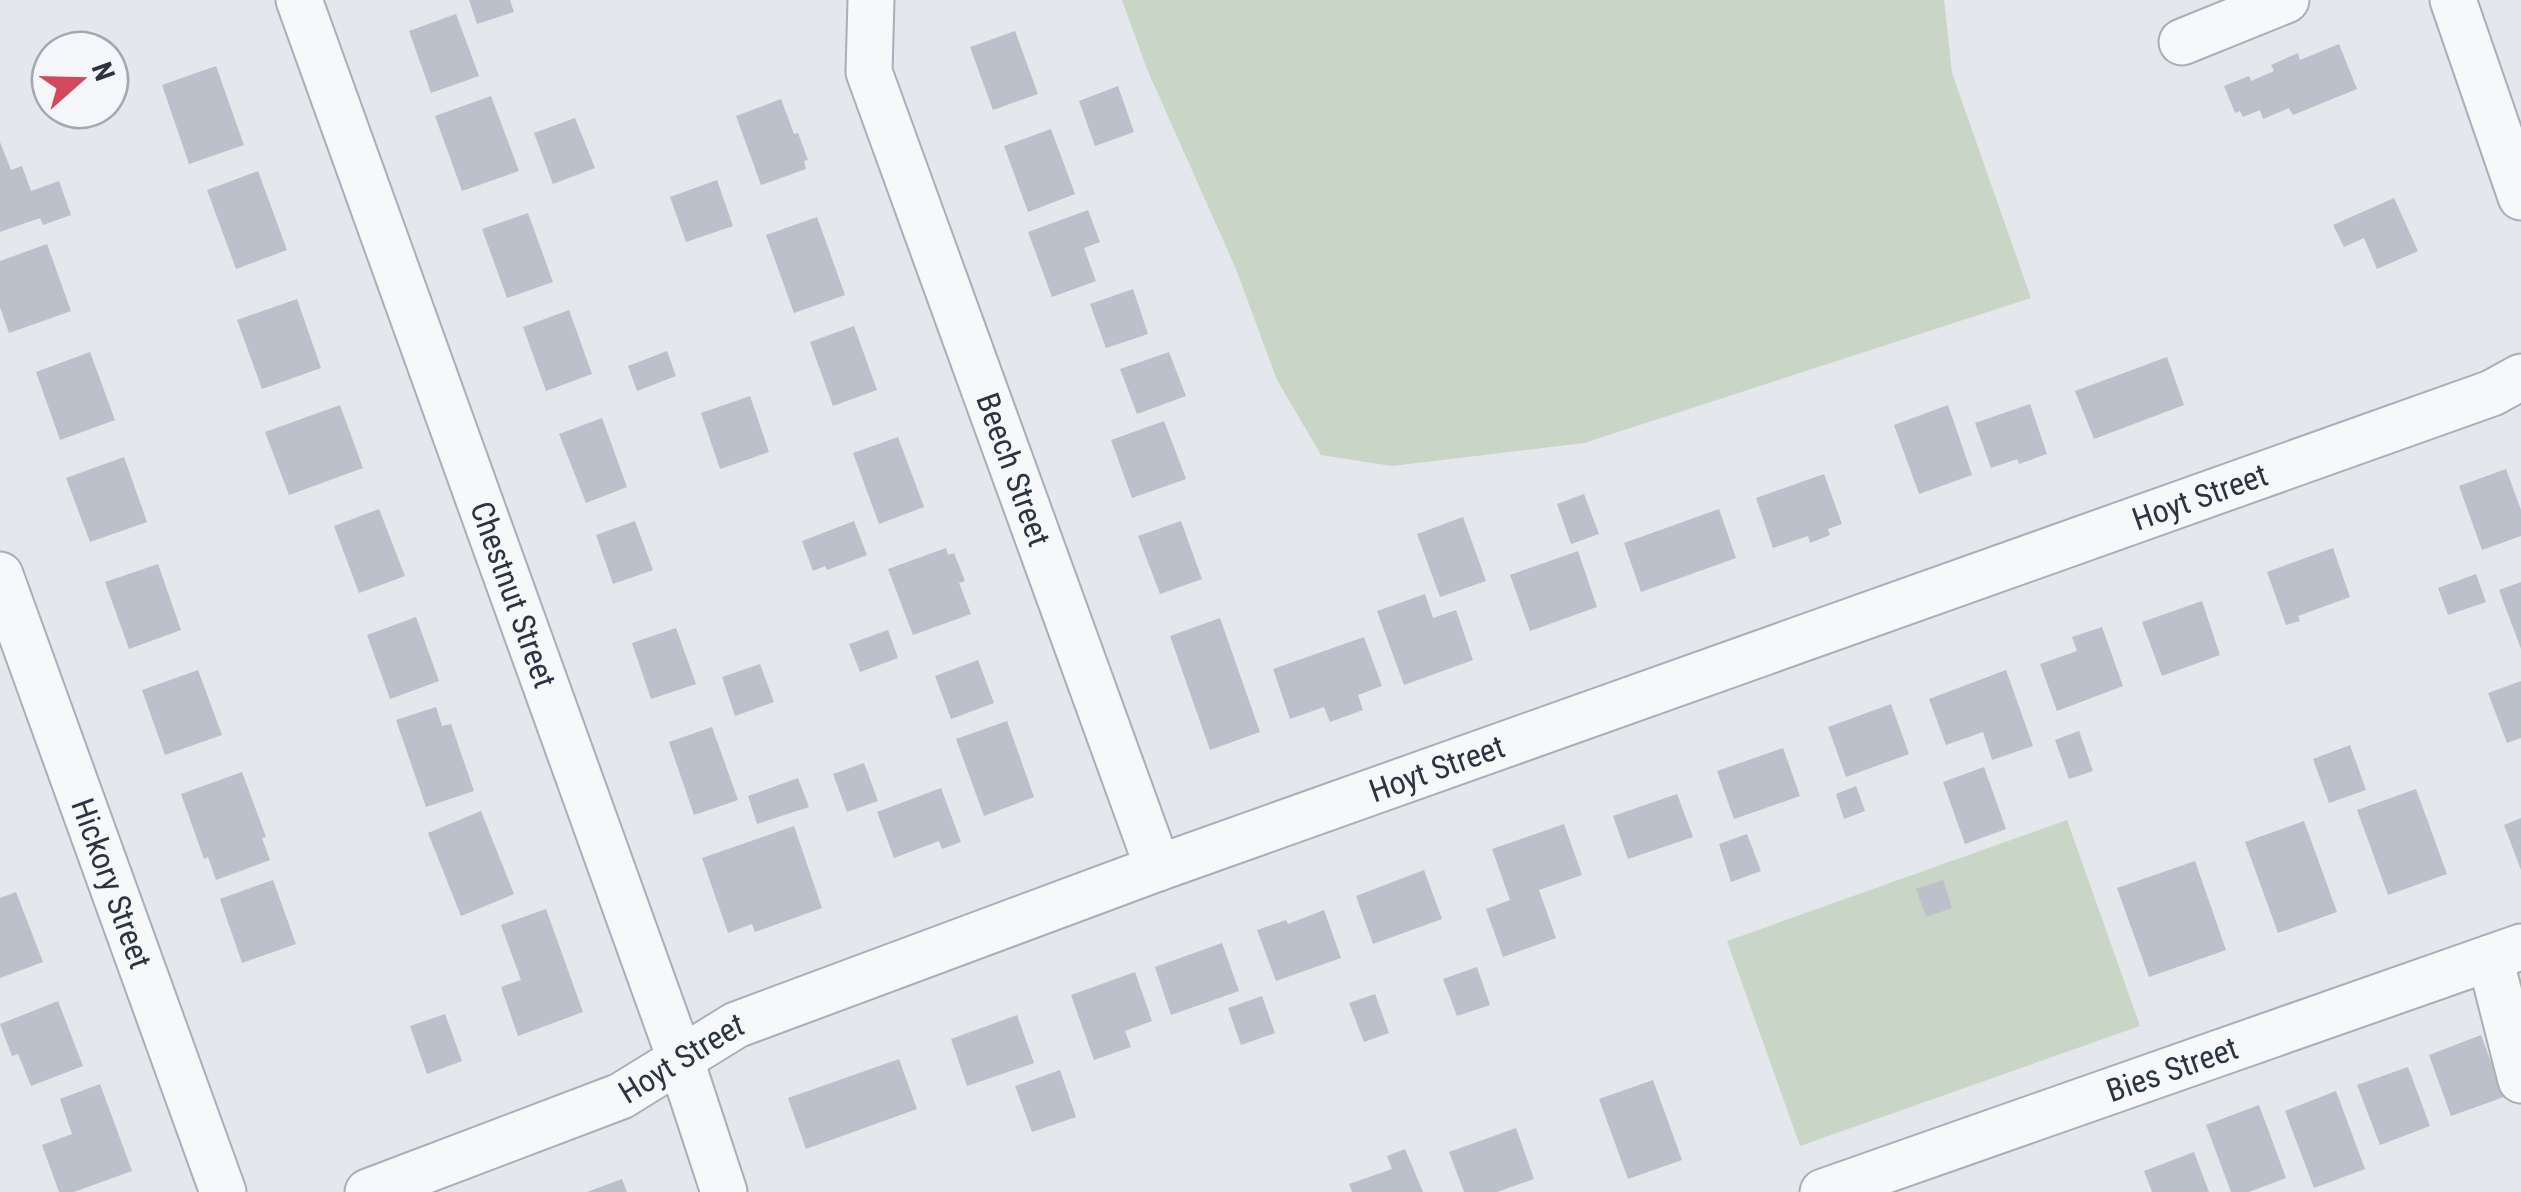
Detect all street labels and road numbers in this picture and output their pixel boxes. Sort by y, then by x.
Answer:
street label: Beech Street [968,388,1059,551]
street label: Hoyt Street [2127,455,2273,539]
street label: Chestnut Street [462,496,564,693]
street label: Hoyt Street [1364,727,1510,810]
street label: Hickory Street [63,793,160,974]
street label: Hoyt Street [612,1005,749,1112]
street label: Bies Street [2101,1029,2243,1110]

